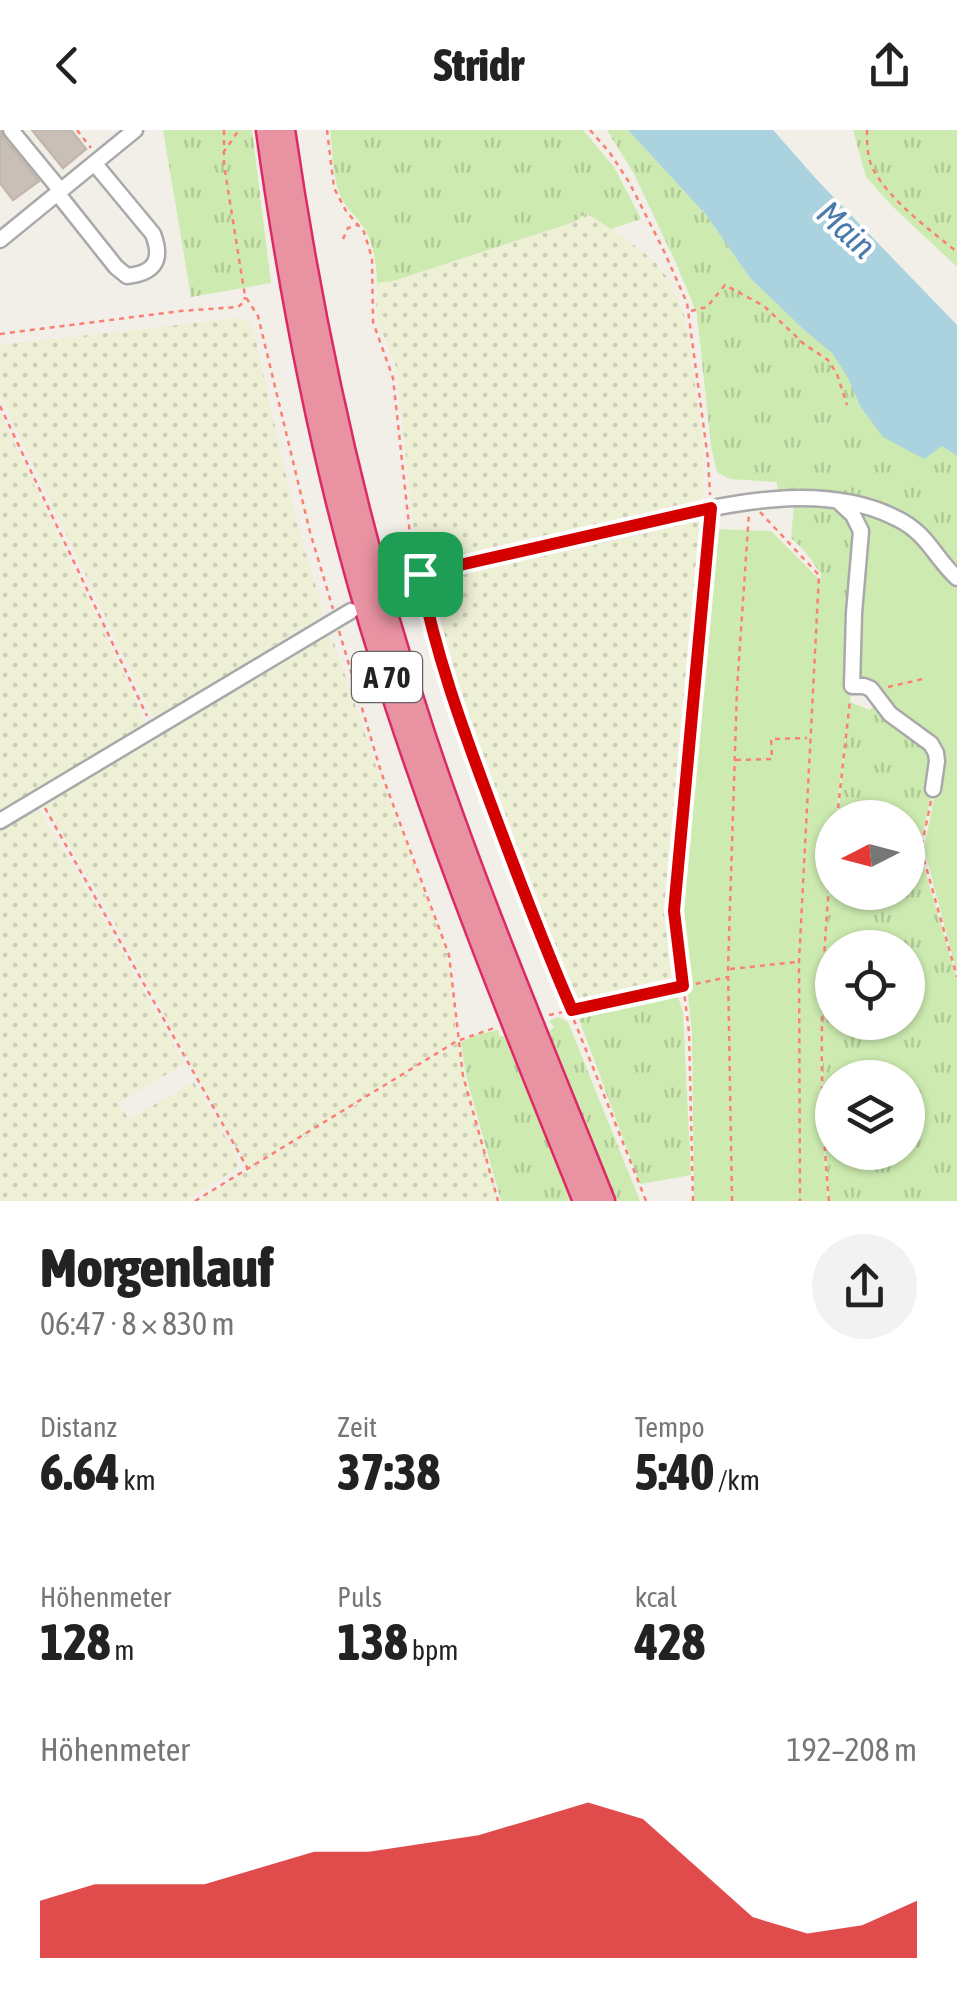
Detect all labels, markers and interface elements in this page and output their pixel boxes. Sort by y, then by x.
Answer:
icon: back [40,38,95,93]
icon: share [862,38,917,93]
text: Stridr [433,39,524,91]
water label: Main [810,192,884,266]
pin [378,532,463,617]
icon: arrive [393,547,448,602]
road number: A 70 [352,652,422,702]
north arrow [815,800,925,910]
map controls [815,800,925,1170]
button: locate [815,930,925,1040]
button: layers [815,1060,925,1170]
button: share [812,1234,917,1339]
text: Morgenlauf [40,1236,273,1299]
text: 06:47 · 8 × 830 m [40,1305,234,1342]
text: Distanz [40,1411,117,1443]
text: Zeit [337,1411,377,1443]
text: Tempo [635,1411,705,1443]
text: 6.64 [40,1443,119,1501]
text: 37:38 [337,1443,440,1501]
text: 5:40 [635,1443,714,1501]
text: km [119,1464,156,1496]
text: /km [714,1464,760,1496]
text: Höhenmeter [40,1581,171,1613]
text: Puls [337,1581,382,1613]
text: kcal [635,1581,677,1613]
text: 128 [40,1613,111,1671]
text: 138 [337,1613,408,1671]
text: 428 [635,1613,705,1671]
text: m [111,1634,135,1666]
text: bpm [408,1634,458,1666]
text: Höhenmeter [40,1731,190,1768]
text: 192–208 m [787,1731,917,1768]

